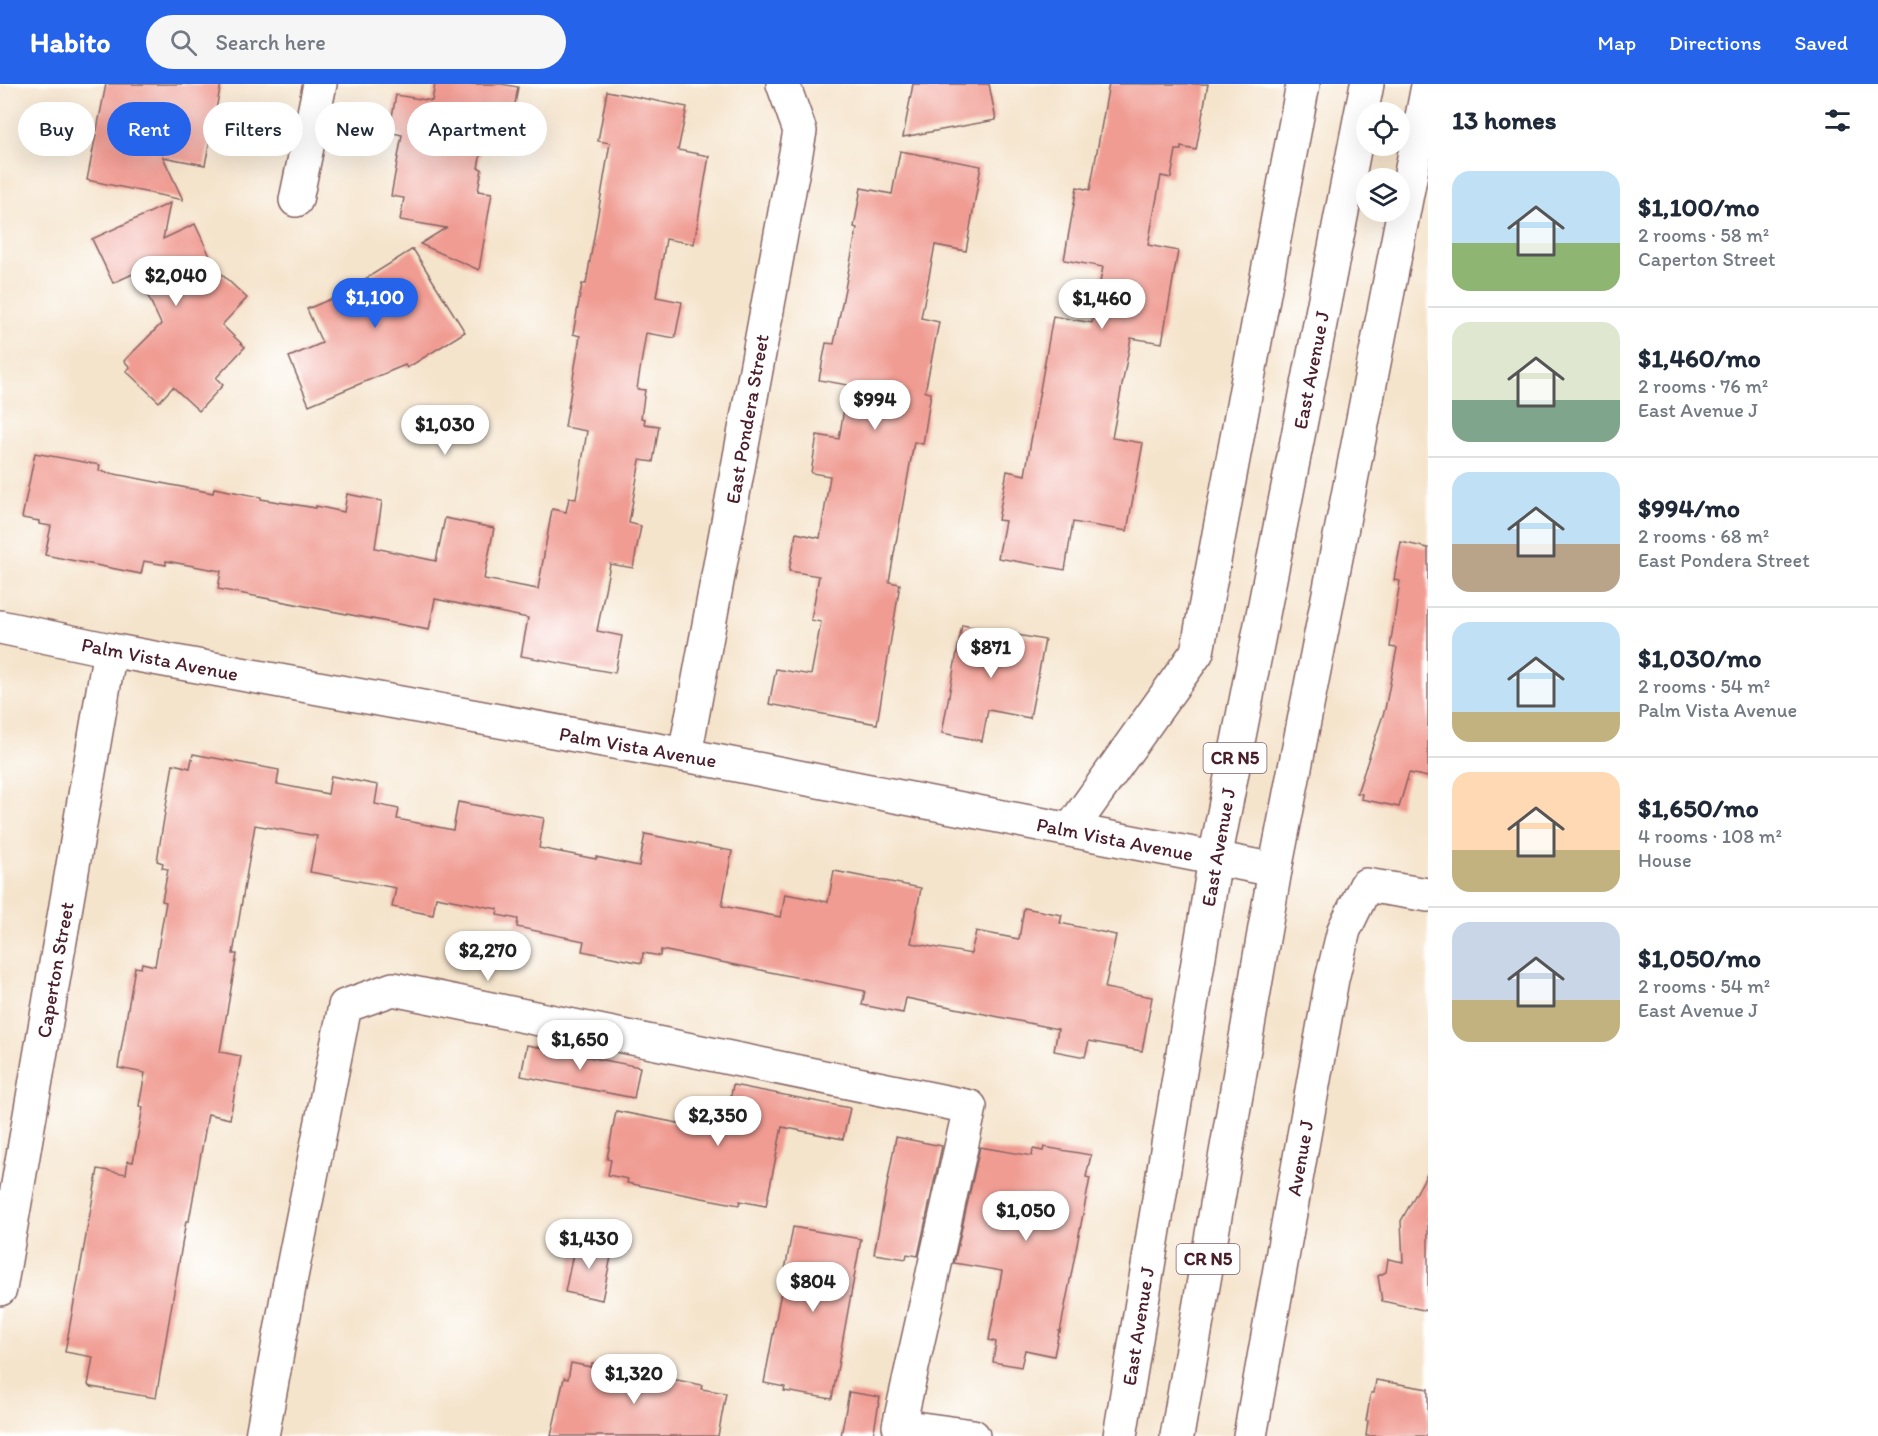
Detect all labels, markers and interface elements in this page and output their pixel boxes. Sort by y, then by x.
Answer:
search box [146,15,566,69]
text: Habito [30,25,110,59]
icon: search [167,26,200,59]
text: Search here [215,29,326,56]
text: Map [1598,30,1636,55]
text: Directions [1669,30,1761,55]
text: Saved [1794,30,1848,55]
chip: Buy [18,102,95,156]
chip: Rent [107,102,191,156]
chip: Filters [203,102,303,156]
chip: New [315,102,395,156]
chip: Apartment [407,102,547,156]
map controls [1356,102,1410,222]
button: locate [1356,102,1410,156]
text: 13 homes [1452,104,1556,136]
icon: filters [1821,104,1854,137]
button: layers [1356,168,1410,222]
text: $1,100/mo [1638,191,1760,223]
icon: home [1500,195,1572,267]
text: 2 rooms · 58 m² [1638,223,1769,247]
text: Caperton Street [1638,247,1776,271]
pin: $2,040 [127,256,225,307]
text: $2,040 [145,263,207,287]
pin: $1,100 [326,278,424,329]
pin: $1,460 [1053,279,1151,330]
text: $1,100 [346,285,404,309]
text: $1,460 [1072,286,1132,310]
street label: East Avenue J [1288,309,1334,431]
street label: East Pondera Street [720,332,774,506]
text: $1,460/mo [1638,342,1761,374]
icon: home [1500,346,1572,418]
text: 2 rooms · 76 m² [1638,374,1768,398]
pin: $994 [839,380,911,431]
text: $994 [853,387,897,411]
text: East Avenue J [1638,398,1758,422]
pin: $1,030 [396,405,494,456]
text: $1,030 [415,412,475,436]
text: $994/mo [1638,492,1740,524]
icon: home [1500,496,1572,568]
text: 2 rooms · 68 m² [1638,524,1769,548]
text: East Pondera Street [1638,548,1810,572]
pin: $871 [955,628,1027,679]
street label: Palm Vista Avenue [80,632,240,686]
text: $871 [971,635,1011,659]
text: $1,030/mo [1638,642,1762,674]
icon: home [1500,646,1572,718]
text: 2 rooms · 54 m² [1638,674,1770,698]
text: Palm Vista Avenue [1638,698,1797,722]
street label: Palm Vista Avenue [557,721,719,773]
road number: CR N5 [1204,743,1266,773]
street label: East Avenue J [1196,786,1240,908]
text: $1,650/mo [1638,792,1759,824]
icon: home [1500,796,1572,868]
street label: Palm Vista Avenue [1035,812,1195,866]
text: 4 rooms · 108 m² [1638,824,1782,848]
text: House [1638,848,1692,872]
street label: Caperton Street [31,900,79,1040]
pin: $2,270 [439,931,537,982]
text: $2,270 [459,938,517,962]
text: $1,050/mo [1638,942,1761,974]
icon: home [1500,946,1572,1018]
text: 2 rooms · 54 m² [1638,974,1770,998]
text: East Avenue J [1638,998,1758,1022]
pin: $1,650 [531,1020,629,1071]
text: $1,650 [551,1027,609,1051]
pin: $2,350 [669,1096,767,1147]
text: $2,350 [688,1103,748,1127]
street label: Avenue J [1282,1118,1319,1198]
pin: $1,050 [977,1191,1075,1242]
text: $1,050 [996,1198,1056,1222]
pin: $1,430 [540,1219,638,1270]
text: $1,430 [559,1226,619,1250]
road number: CR N5 [1176,1244,1240,1274]
pin: $804 [777,1262,849,1313]
street label: East Avenue J [1117,1265,1159,1387]
text: $804 [790,1269,836,1293]
pin: $1,320 [585,1354,683,1405]
text: $1,320 [605,1361,663,1385]

